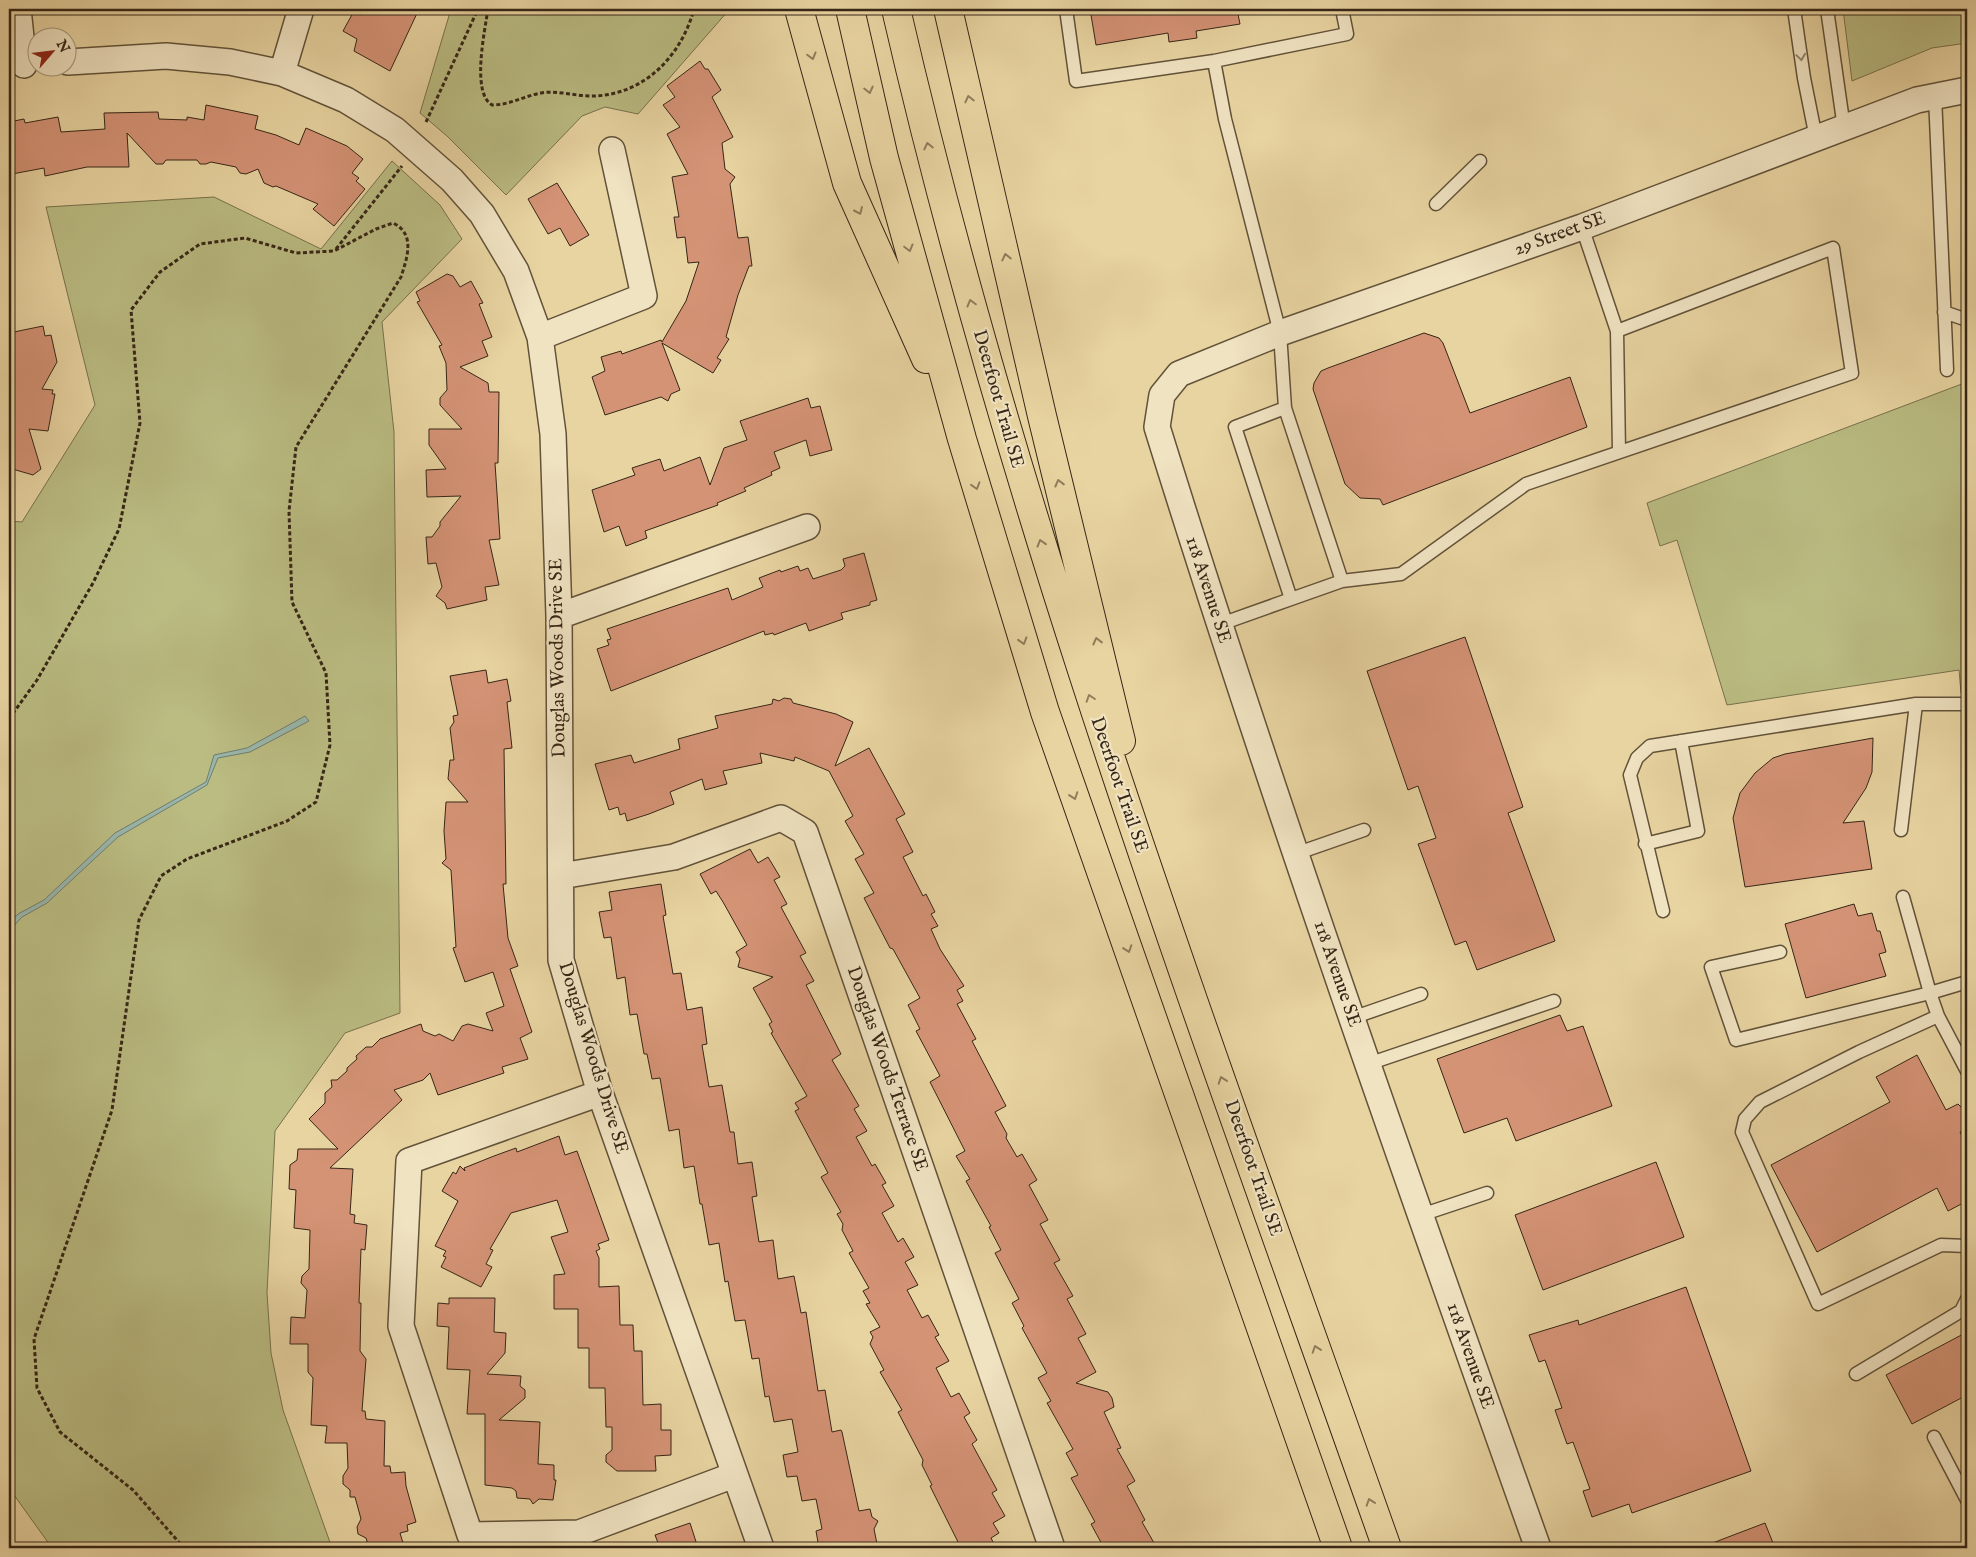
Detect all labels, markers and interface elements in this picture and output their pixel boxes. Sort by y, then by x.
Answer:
north arrow [28,28,78,78]
text: N [51,36,73,56]
one-way arrow [806,51,817,60]
one-way arrow [1796,53,1806,61]
one-way arrow [863,86,874,95]
one-way arrow [964,94,975,103]
one-way arrow [923,142,934,151]
one-way arrow [853,206,864,215]
street label: 29 Street SE [1511,206,1609,262]
one-way arrow [903,243,914,252]
one-way arrow [1001,252,1012,261]
one-way arrow [966,298,977,307]
street label: Deerfoot Trail SE [967,327,1029,471]
one-way arrow [1054,479,1065,488]
one-way arrow [970,481,980,489]
street label: 118 Avenue SE [1179,534,1237,646]
one-way arrow [1037,539,1047,547]
street label: Douglas Woods Drive SE [544,558,572,758]
one-way arrow [1018,637,1028,645]
one-way arrow [1092,637,1103,646]
one-way arrow [1085,694,1095,703]
street label: Deerfoot Trail SE [1084,714,1154,856]
one-way arrow [1068,791,1078,799]
street label: 118 Avenue SE [1308,918,1366,1030]
one-way arrow [1122,944,1132,953]
street label: Douglas Woods Drive SE [552,959,634,1157]
street label: Douglas Woods Terrace SE [841,963,933,1175]
one-way arrow [1218,1076,1228,1085]
street label: Deerfoot Trail SE [1218,1097,1288,1239]
street label: 118 Avenue SE [1441,1300,1499,1412]
one-way arrow [1312,1345,1322,1354]
one-way arrow [1366,1499,1376,1507]

